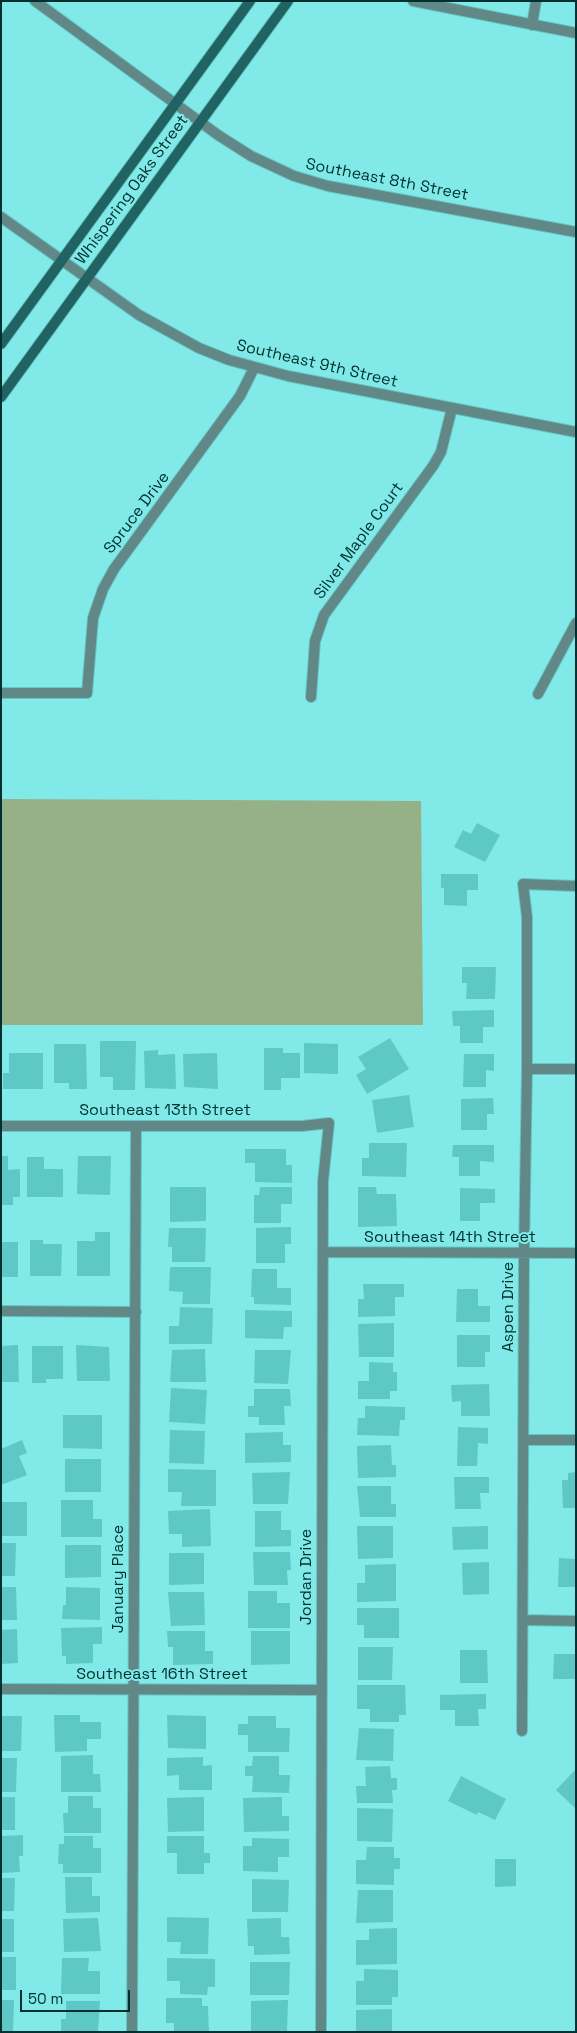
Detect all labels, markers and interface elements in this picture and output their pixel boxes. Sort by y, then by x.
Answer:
street label: Whispering Oaks Street [71,112,193,268]
street label: Southeast 8th Street [304,155,470,205]
street label: Southeast 9th Street [234,336,400,392]
street label: Spruce Drive [100,468,174,558]
street label: Silver Maple Court [310,479,408,603]
street label: Southeast 13th Street [79,1101,251,1121]
street label: Southeast 14th Street [364,1228,536,1248]
street label: Aspen Drive [499,1262,519,1352]
street label: January Place [109,1525,129,1633]
street label: Jordan Drive [297,1529,317,1625]
street label: Southeast 16th Street [76,1665,248,1685]
scale bar [22,1980,132,2012]
text: 50 m [28,1989,63,2008]

